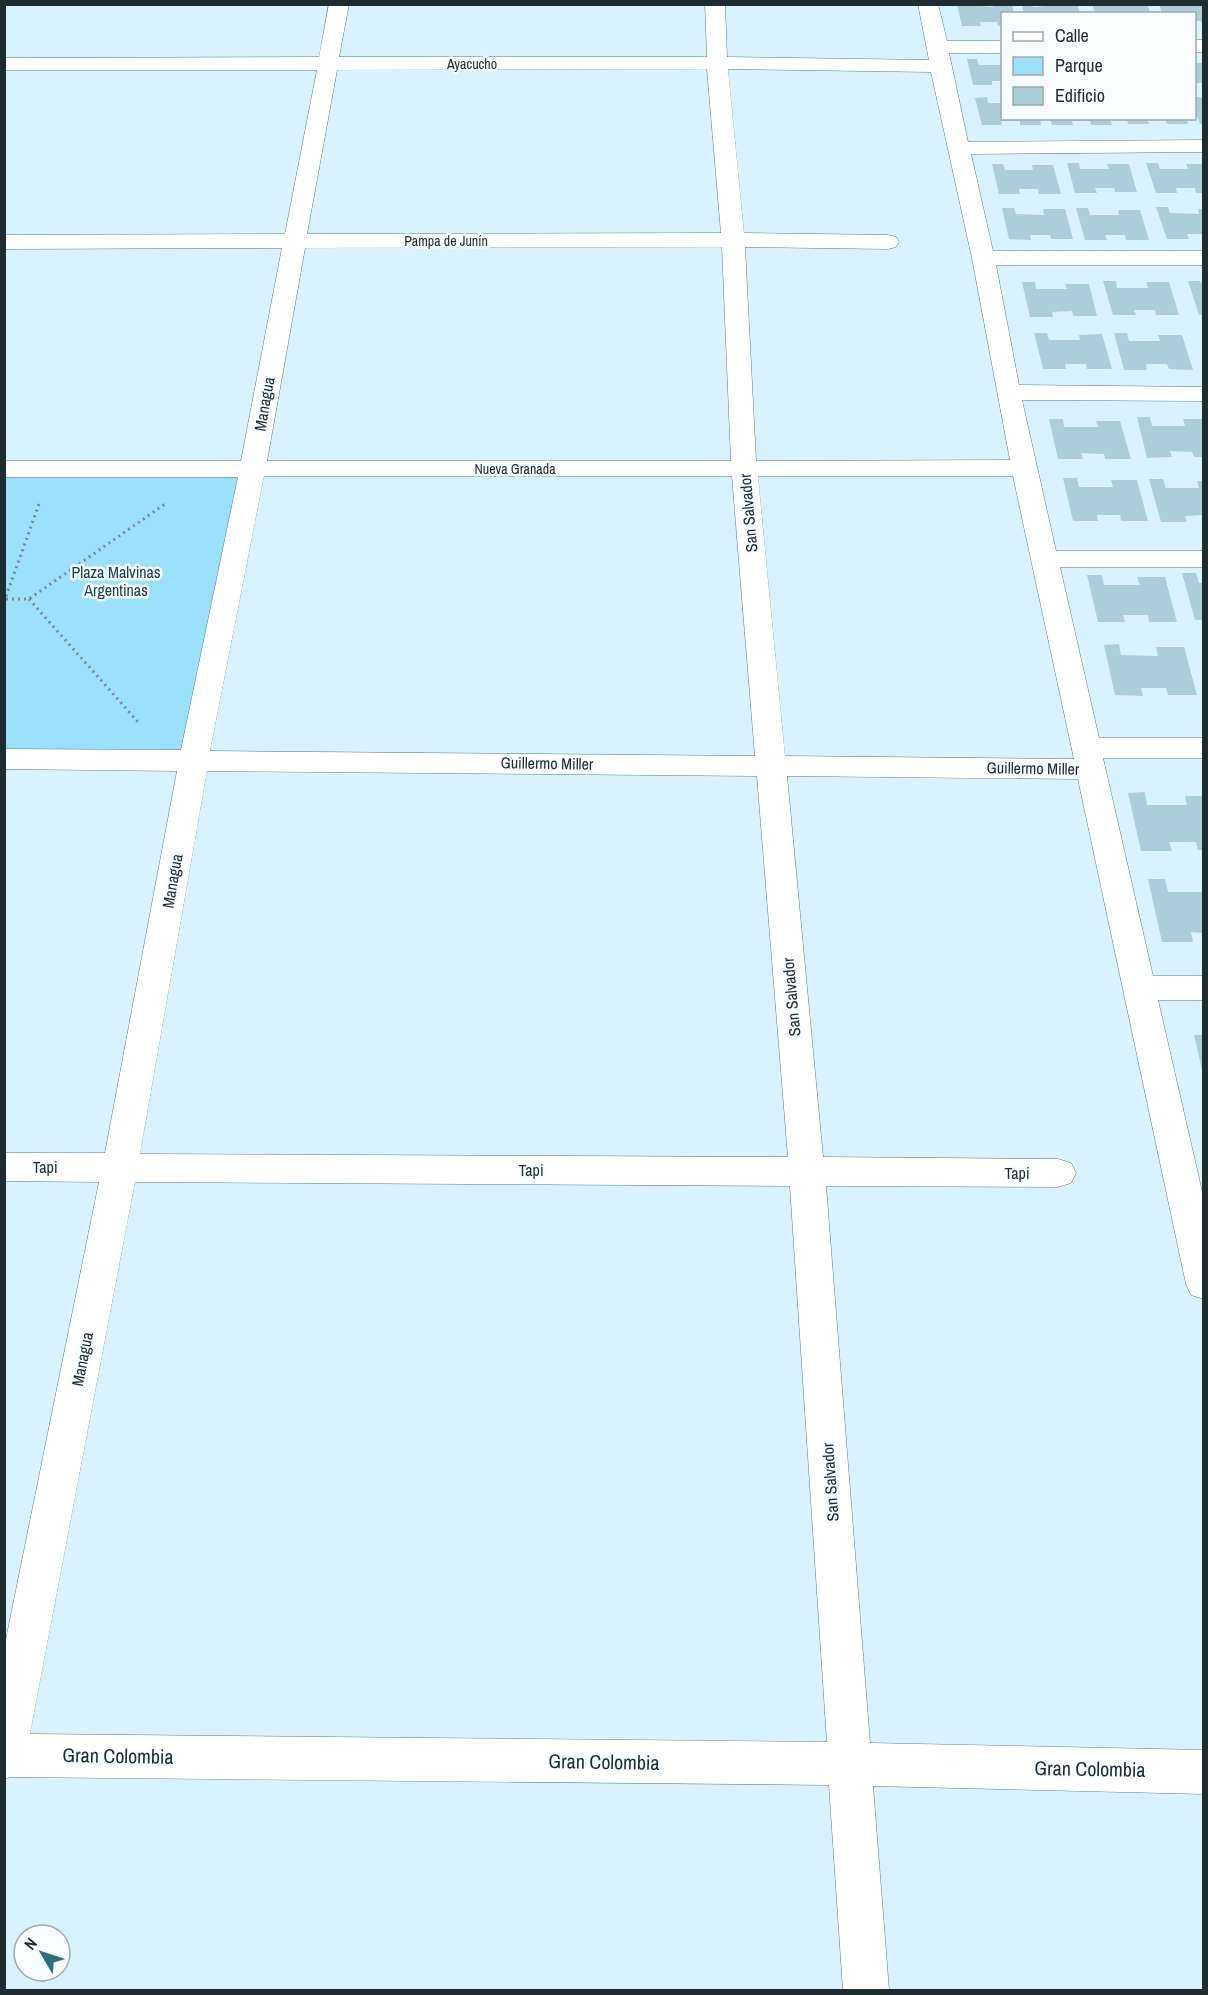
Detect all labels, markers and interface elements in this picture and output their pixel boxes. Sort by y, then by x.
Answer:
legend [1001,12,1196,120]
text: Calle [1055,23,1089,48]
text: Parque [1055,53,1103,78]
street label: Ayacucho [446,55,497,73]
text: Edificio [1055,83,1105,108]
street label: Pampa de Junín [404,232,488,250]
street label: Managua [248,374,280,433]
street label: Nueva Granada [474,460,556,478]
street label: San Salvador [734,472,762,553]
park label: Plaza Malvinas Argentinas [72,561,160,601]
street label: Guillermo Miller [501,751,594,775]
street label: Guillermo Miller [987,756,1080,780]
street label: Managua [156,851,188,910]
street label: San Salvador [777,956,805,1037]
street label: Tapi [32,1156,58,1178]
street label: Tapi [518,1159,544,1181]
street label: Tapi [1004,1162,1030,1184]
street label: Managua [66,1329,98,1388]
street label: San Salvador [816,1441,844,1522]
street label: Gran Colombia [62,1741,174,1770]
street label: Gran Colombia [548,1747,660,1776]
street label: Gran Colombia [1034,1754,1146,1783]
north arrow [12,1923,72,1983]
text: N [19,1933,42,1954]

